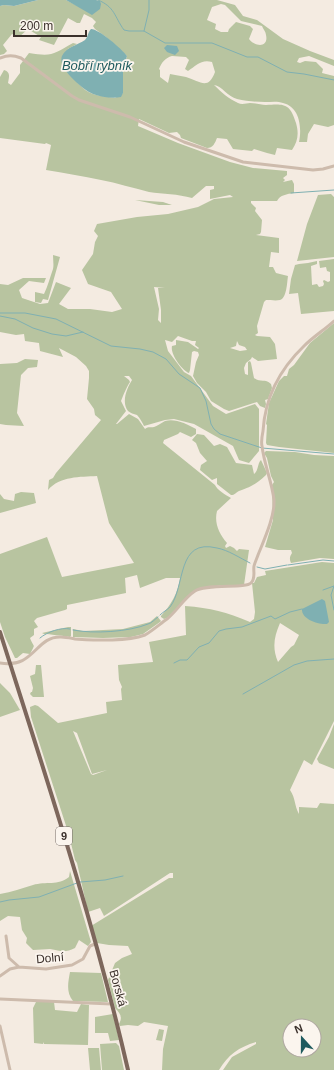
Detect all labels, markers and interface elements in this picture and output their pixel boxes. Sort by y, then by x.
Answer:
scale bar [14,12,86,38]
text: 200 m [20,19,53,33]
water label: Bobří rybník [62,58,134,73]
road number: 9 [56,827,72,845]
street label: Dolní [35,950,65,966]
street label: Borská [106,968,130,1008]
north arrow [282,1018,322,1058]
text: N [293,1022,304,1036]

